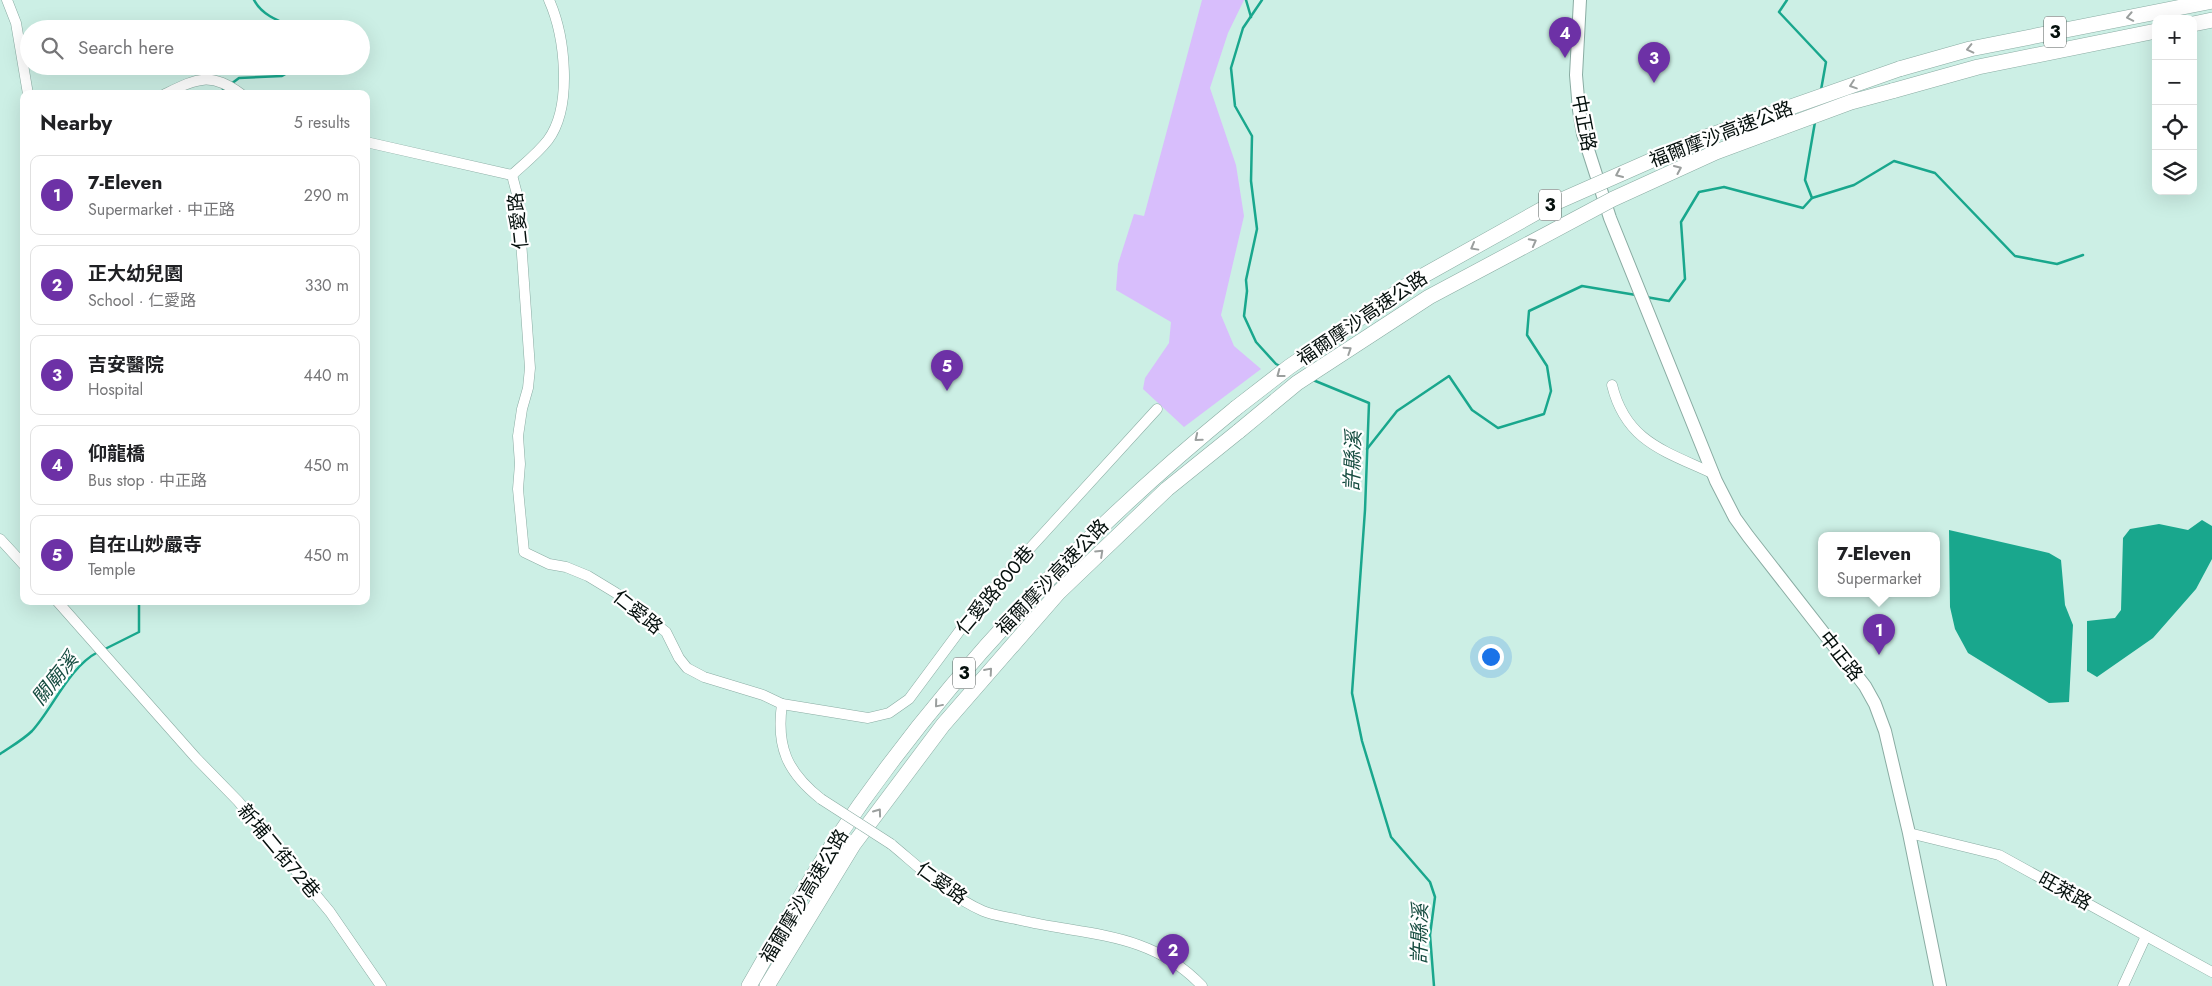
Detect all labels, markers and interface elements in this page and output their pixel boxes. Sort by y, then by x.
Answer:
one-way arrow [2125,12,2134,22]
map controls [2152,15,2197,195]
button: + [2152,15,2197,60]
road number: 3 [2044,16,2066,48]
pin: 4 [1549,17,1581,58]
search box [20,20,370,75]
icon: search [38,34,66,62]
text: Search here [78,34,174,61]
pin: 3 [1638,42,1670,83]
one-way arrow [1966,43,1975,54]
button: − [2152,60,2197,105]
one-way arrow [1849,79,1857,89]
street label: 中正路 [1565,92,1603,154]
street label: 福爾摩沙高速公路 [1645,94,1797,174]
button: locate [2152,105,2197,150]
text: Nearby [40,108,112,138]
text: 5 results [294,111,350,134]
button: layers [2152,150,2197,195]
one-way arrow [1673,165,1682,175]
one-way arrow [1615,168,1624,179]
text: 7-Eleven [88,169,162,196]
text: 1 [53,184,61,207]
text: 290 m [304,184,349,207]
road number: 3 [1539,190,1561,220]
street label: 仁愛路 [502,191,534,251]
text: Supermarket · 中正路 [88,198,235,221]
one-way arrow [1528,238,1537,248]
one-way arrow [1471,241,1480,251]
text: 正大幼兒園 [88,260,183,287]
street label: 福爾摩沙高速公路 [1291,264,1433,372]
text: 2 [52,274,62,297]
text: 330 m [305,274,349,297]
text: School · 仁愛路 [88,289,196,312]
one-way arrow [1342,347,1352,356]
pin: 5 [931,350,963,391]
text: 吉安醫院 [88,351,164,378]
text: 3 [52,364,62,387]
text: 440 m [303,364,349,387]
one-way arrow [1276,368,1286,377]
text: Hospital [88,378,143,401]
water label: 許縣溪 [1337,428,1369,491]
one-way arrow [1195,433,1204,441]
text: 仰龍橋 [88,440,145,467]
text: 4 [51,454,63,477]
text: 450 m [304,454,349,477]
text: Bus stop · 中正路 [88,469,207,492]
street label: 福爾摩沙高速公路 [989,513,1115,641]
text: 自在山妙嚴寺 [88,531,202,558]
popup [1818,532,1940,597]
street label: 仁愛路800巷 [950,540,1040,640]
text: 7-Eleven [1837,540,1911,567]
text: 5 [52,544,62,567]
text: 450 m [304,544,349,567]
one-way arrow [1095,550,1104,559]
text: Temple [88,558,136,581]
text: Supermarket [1837,567,1921,590]
street label: 仁愛路 [607,584,669,640]
pin: 1 [1863,614,1895,655]
street label: 中正路 [1813,625,1869,687]
water label: 關廟溪 [25,644,87,711]
your location [1478,644,1504,670]
road number: 3 [953,658,975,688]
one-way arrow [984,668,992,677]
one-way arrow [935,699,944,708]
street label: 新埔二街72巷 [231,798,327,904]
one-way arrow [872,808,881,818]
street label: 福爾摩沙高速公路 [753,824,855,968]
street label: 仁愛路 [911,855,973,911]
street label: 旺萊路 [2034,865,2096,917]
water label: 許縣溪 [1405,901,1435,964]
pin: 2 [1157,934,1189,975]

